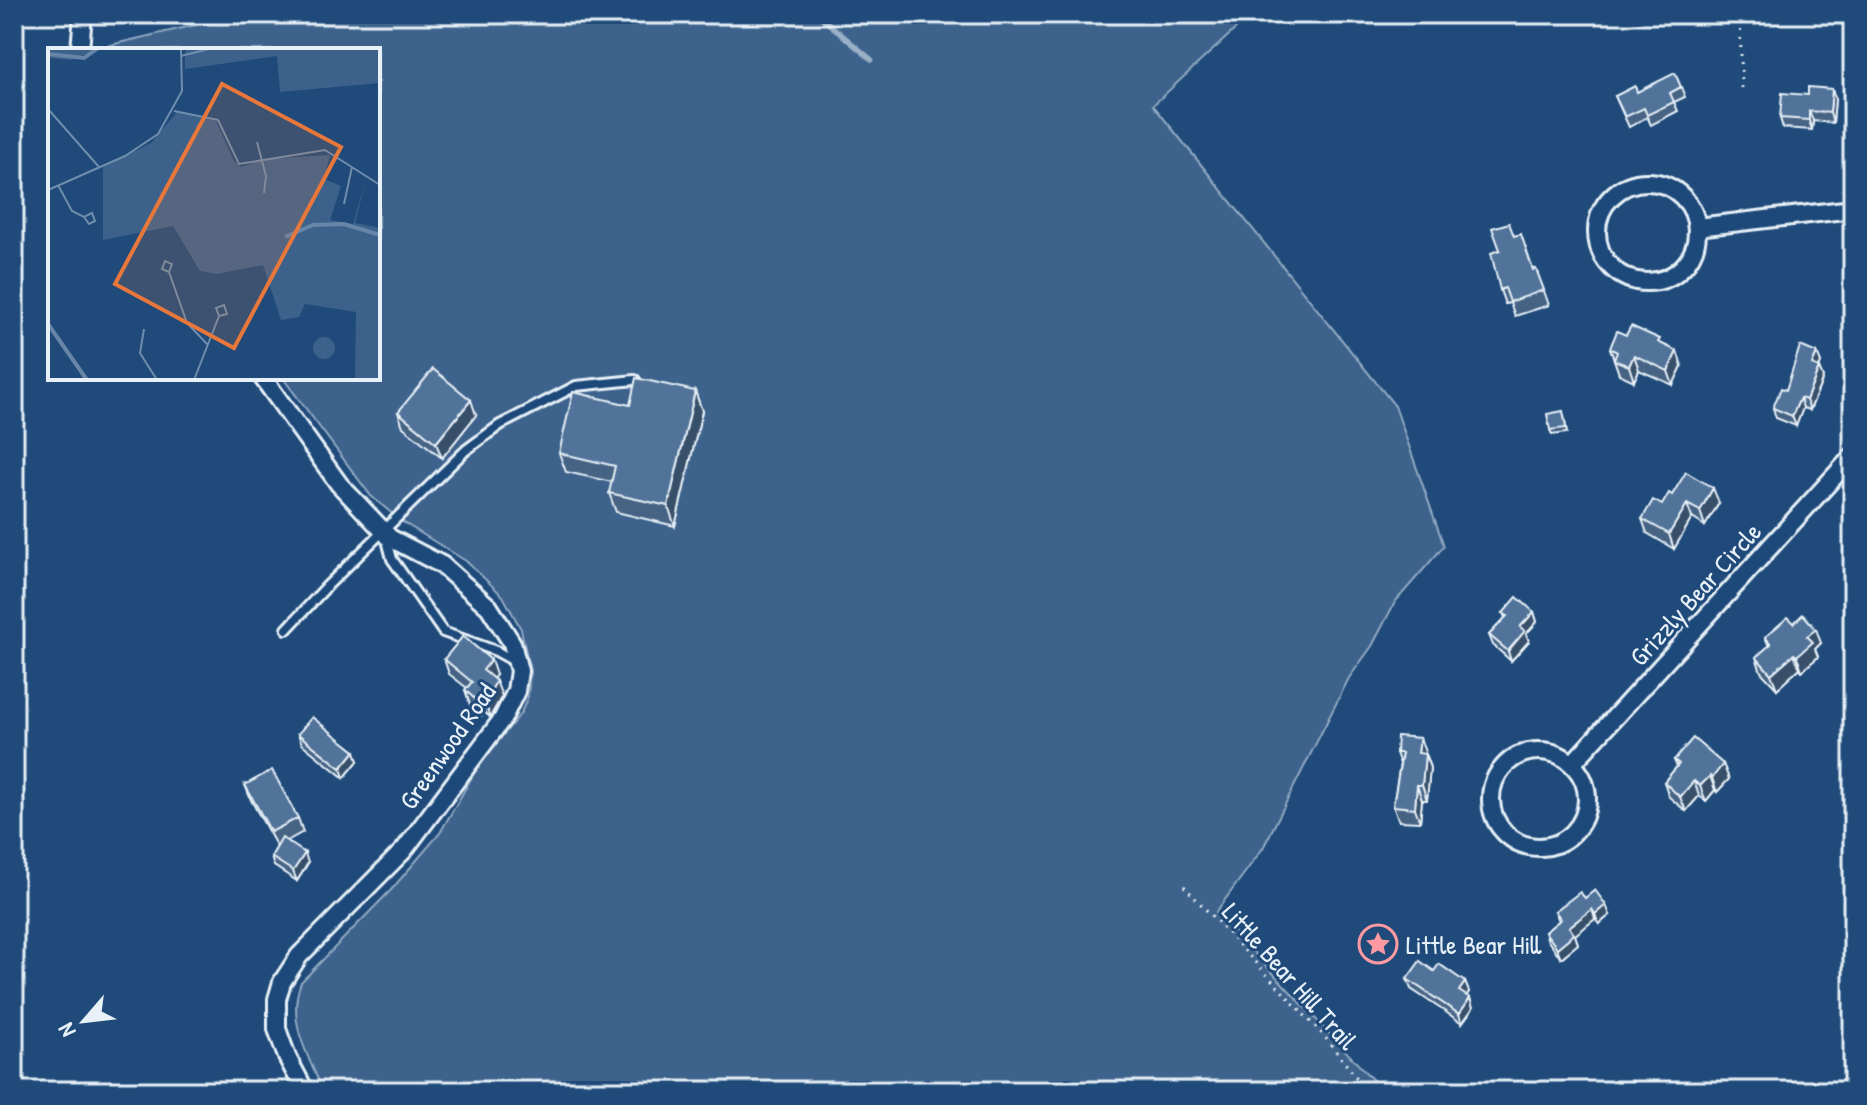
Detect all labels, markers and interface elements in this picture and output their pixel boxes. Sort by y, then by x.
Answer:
inset map [48,48,380,380]
street label: Grizzly Bear Circle [1621,515,1769,673]
street label: Greenwood Road [391,676,503,816]
street label: Little Bear Hill Trail [1215,895,1365,1057]
place icon: Little Bear Hill [1357,923,1399,965]
place label: Little Bear Hill [1406,927,1542,962]
north arrow [44,981,124,1061]
text: N [50,1018,82,1043]

